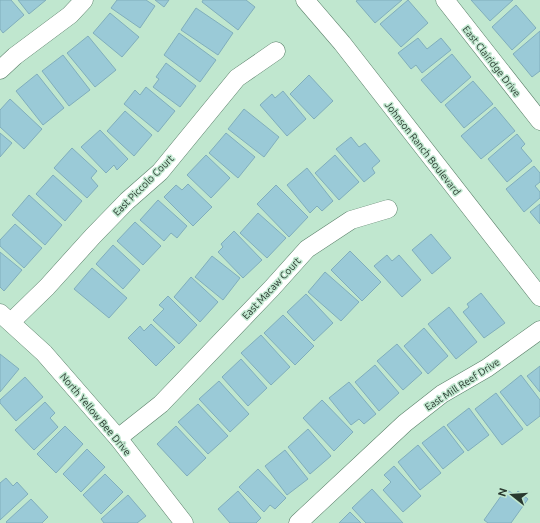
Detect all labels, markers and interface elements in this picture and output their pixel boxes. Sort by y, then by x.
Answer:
street label: East Clairidge Drive [461,24,523,99]
street label: Johnson Ranch Boulevard [383,99,463,197]
street label: East Piccolo Court [111,153,176,218]
street label: East Macaw Court [240,255,303,321]
street label: East Mill Reef Drive [423,356,502,413]
street label: North Yellow Bee Drive [58,371,133,458]
north arrow [492,475,532,515]
text: N [495,486,509,498]

